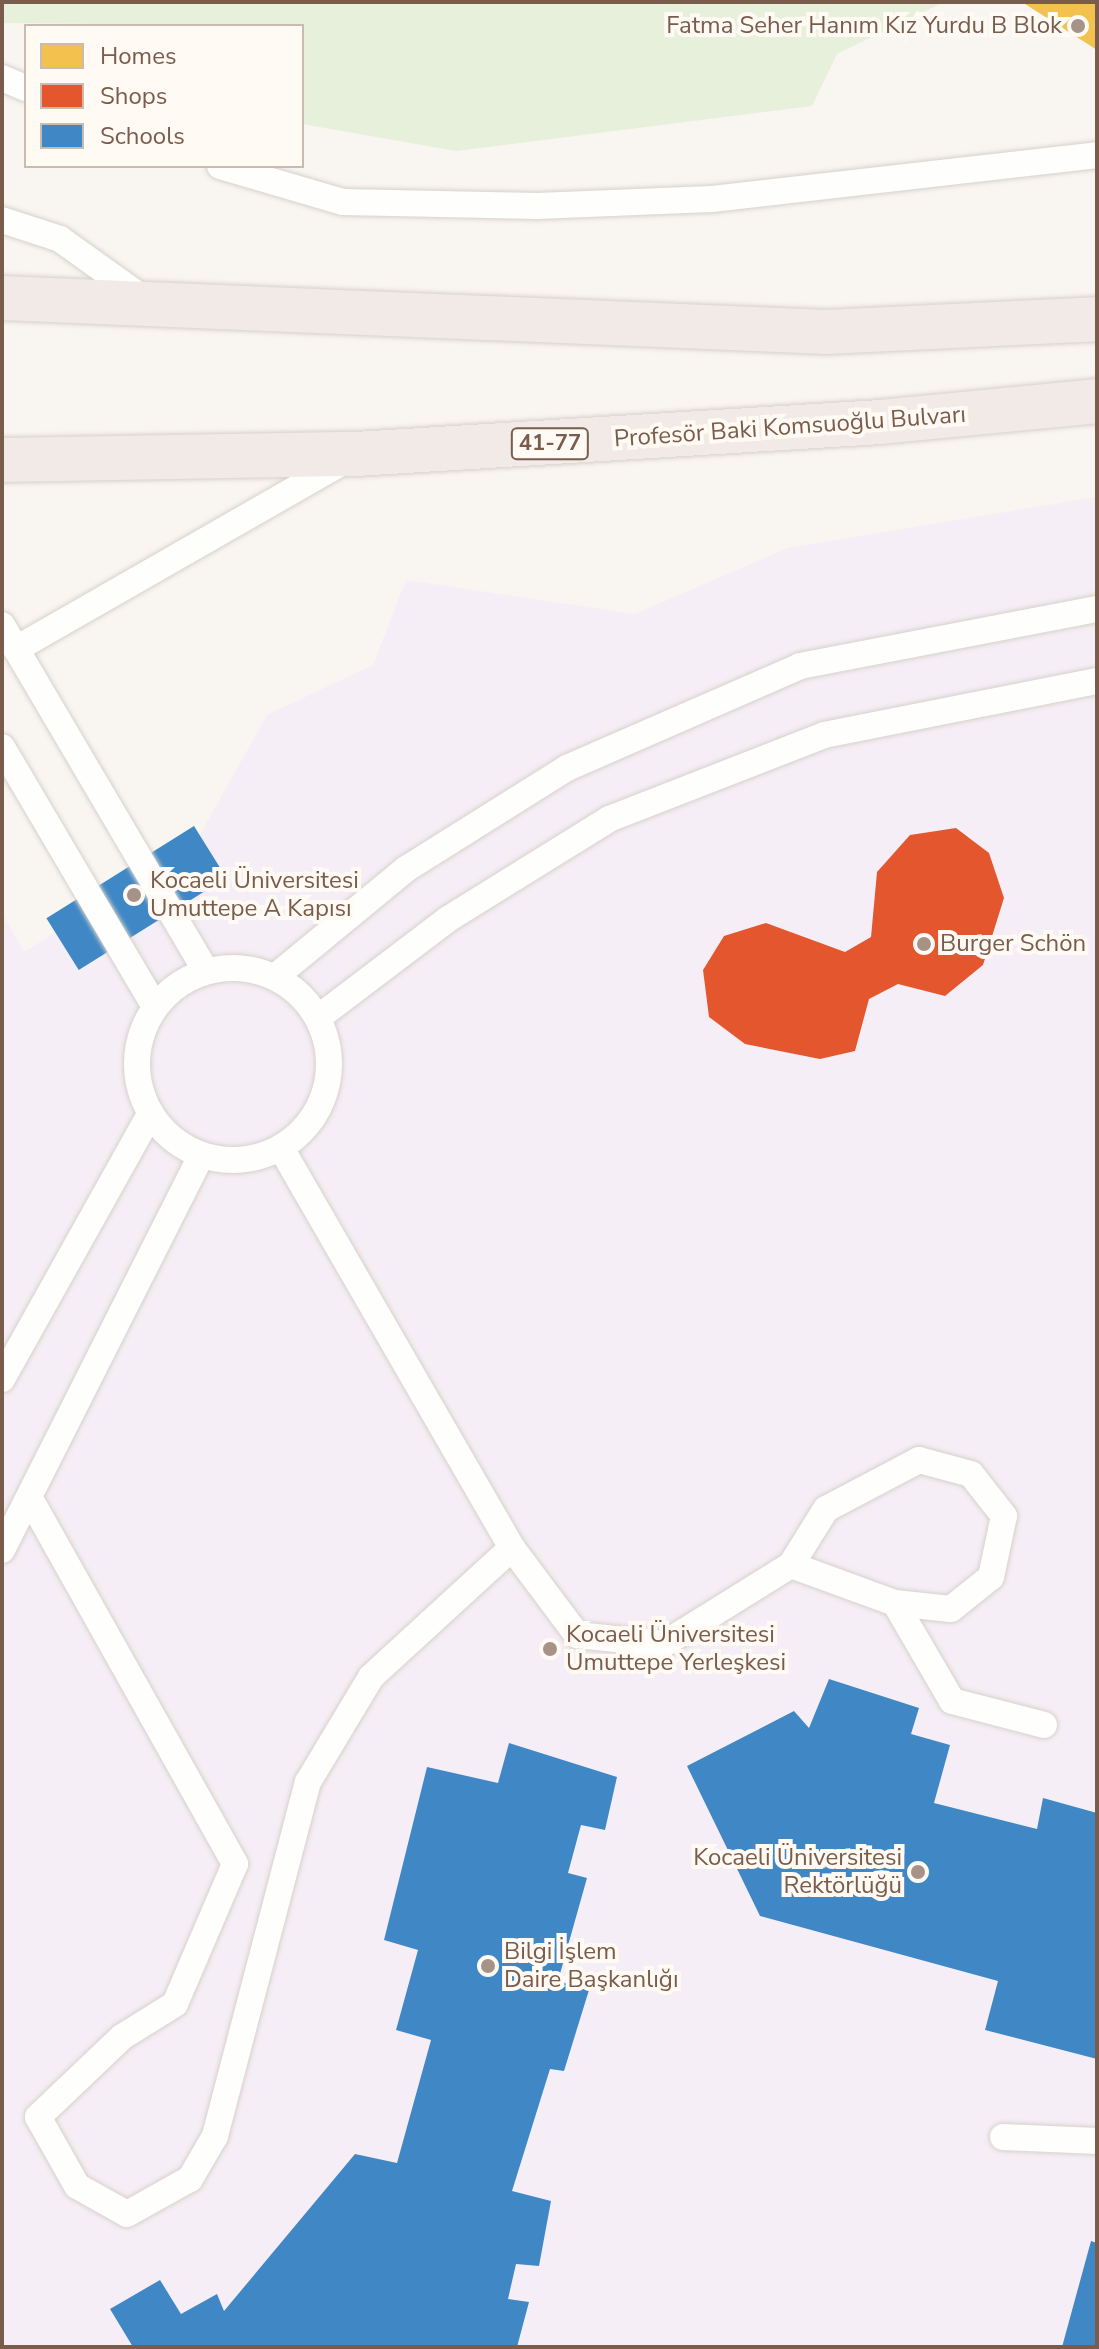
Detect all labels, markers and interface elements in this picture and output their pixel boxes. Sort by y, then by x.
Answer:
place label: Fatma Seher Hanım Kız Yurdu B Blok [666,12,1062,40]
marker: Fatma Seher Hanım Kız Yurdu B Blok [1069,17,1087,35]
legend [24,24,304,168]
text: Homes [100,40,176,72]
text: Shops [100,80,167,112]
text: Schools [100,120,185,152]
street label: Profesör Baki Komsuoğlu Bulvarı [613,400,967,454]
road number: 41-77 [510,426,590,462]
place label: Kocaeli Üniversitesi Umuttepe A Kapısı [150,867,359,923]
marker: Kocaeli Üniversitesi Umuttepe A Kapısı [125,886,143,904]
place label: Burger Schön [940,930,1086,958]
marker: Burger Schön [915,935,933,953]
place label: Kocaeli Üniversitesi Umuttepe Yerleşkesi [566,1621,786,1677]
marker: Kocaeli Üniversitesi Umuttepe Yerleşkesi [541,1640,559,1658]
place label: Kocaeli Üniversitesi Rektörlüğü [693,1844,902,1900]
marker: Kocaeli Üniversitesi Rektörlüğü [909,1863,927,1881]
place label: Bilgi İşlem Daire Başkanlığı [504,1938,678,1994]
marker: Bilgi İşlem Daire Başkanlığı [479,1957,497,1975]

